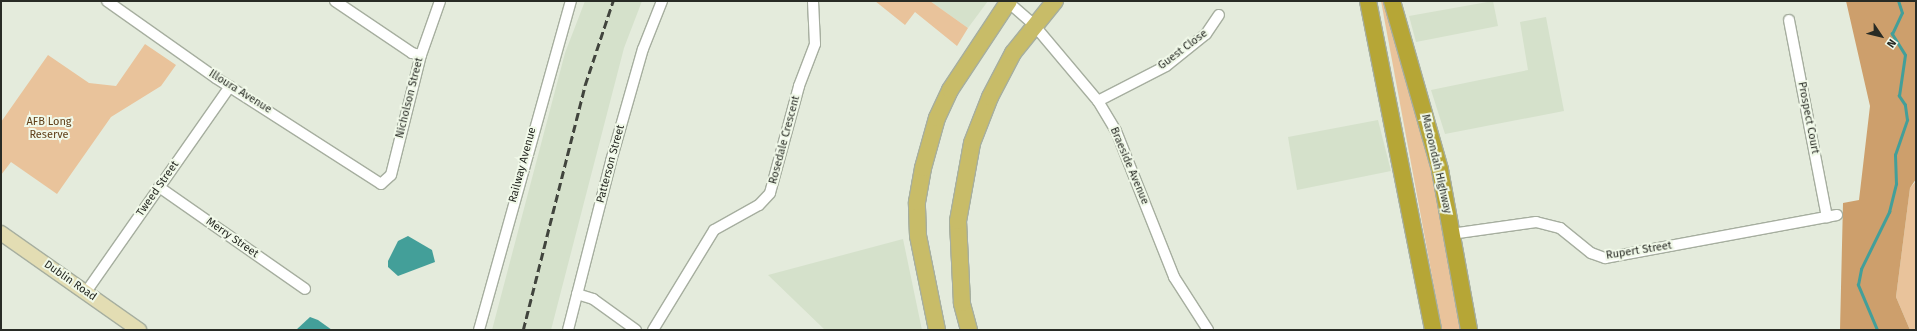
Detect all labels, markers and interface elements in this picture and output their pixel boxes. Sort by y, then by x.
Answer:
north arrow [1861,16,1901,56]
street label: Guest Close [1156,27,1210,73]
text: N [1884,36,1899,50]
street label: Nicholson Street [394,56,426,140]
street label: Illoura Avenue [206,67,274,117]
street label: Prospect Court [1795,81,1821,155]
street label: Rosedale Crescent [767,94,803,186]
street label: Maroondah Highway [1418,113,1454,215]
park label: AFB Long Reserve [26,116,72,142]
street label: Patterson Street [594,123,628,205]
street label: Braeside Avenue [1107,125,1151,207]
street label: Railway Avenue [507,126,539,204]
street label: Tweed Street [134,159,182,219]
street label: Merry Street [203,215,261,261]
street label: Rupert Street [1605,239,1673,263]
street label: Dublin Road [41,258,99,304]

